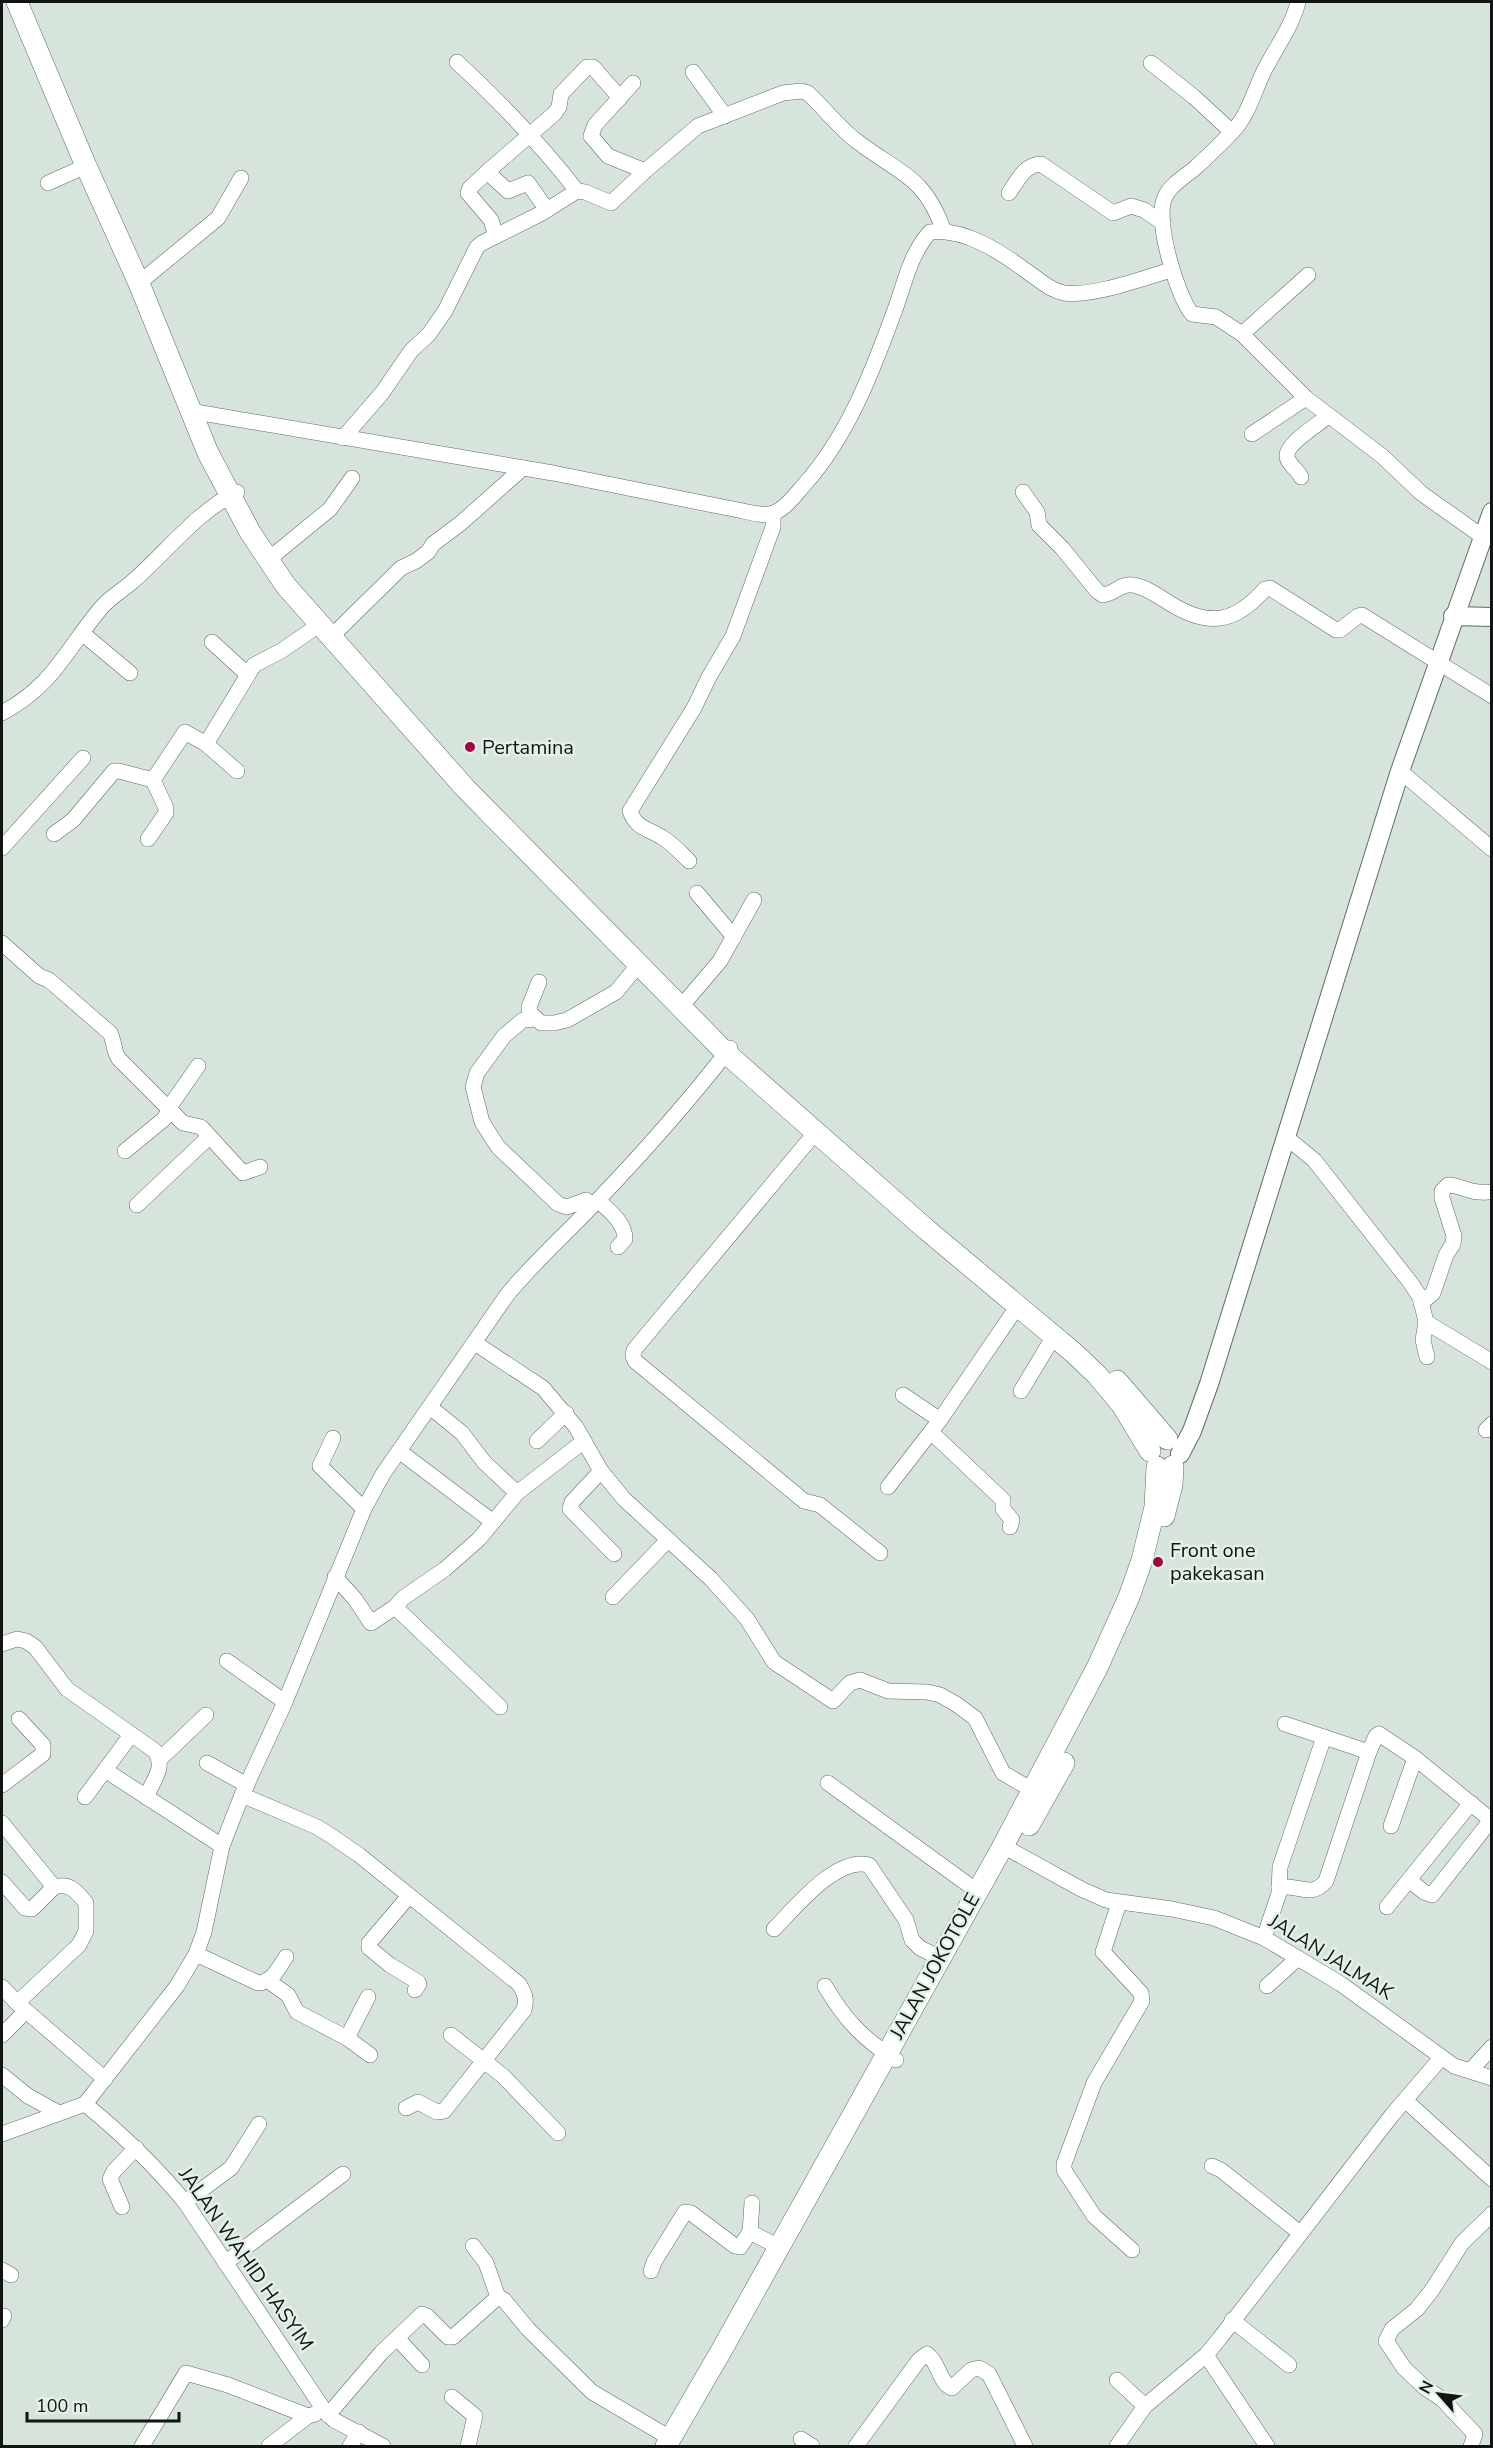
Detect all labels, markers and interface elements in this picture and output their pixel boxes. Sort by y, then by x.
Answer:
place label: Pertamina [482,734,574,761]
marker: Pertamina [463,740,477,754]
place label: Front one pakekasan [1170,1537,1265,1587]
marker: Front one pakekasan [1151,1555,1165,1569]
street label: JALAN JOKOTOLE [883,1888,986,2045]
street label: JALAN JALMAK [1263,1907,1399,2006]
street label: JALAN WAHID HASYIM [172,2161,320,2356]
north arrow [1409,2364,1469,2424]
text: N [1414,2377,1439,2398]
scale bar [27,2385,178,2423]
text: 100 m [36,2394,88,2418]

